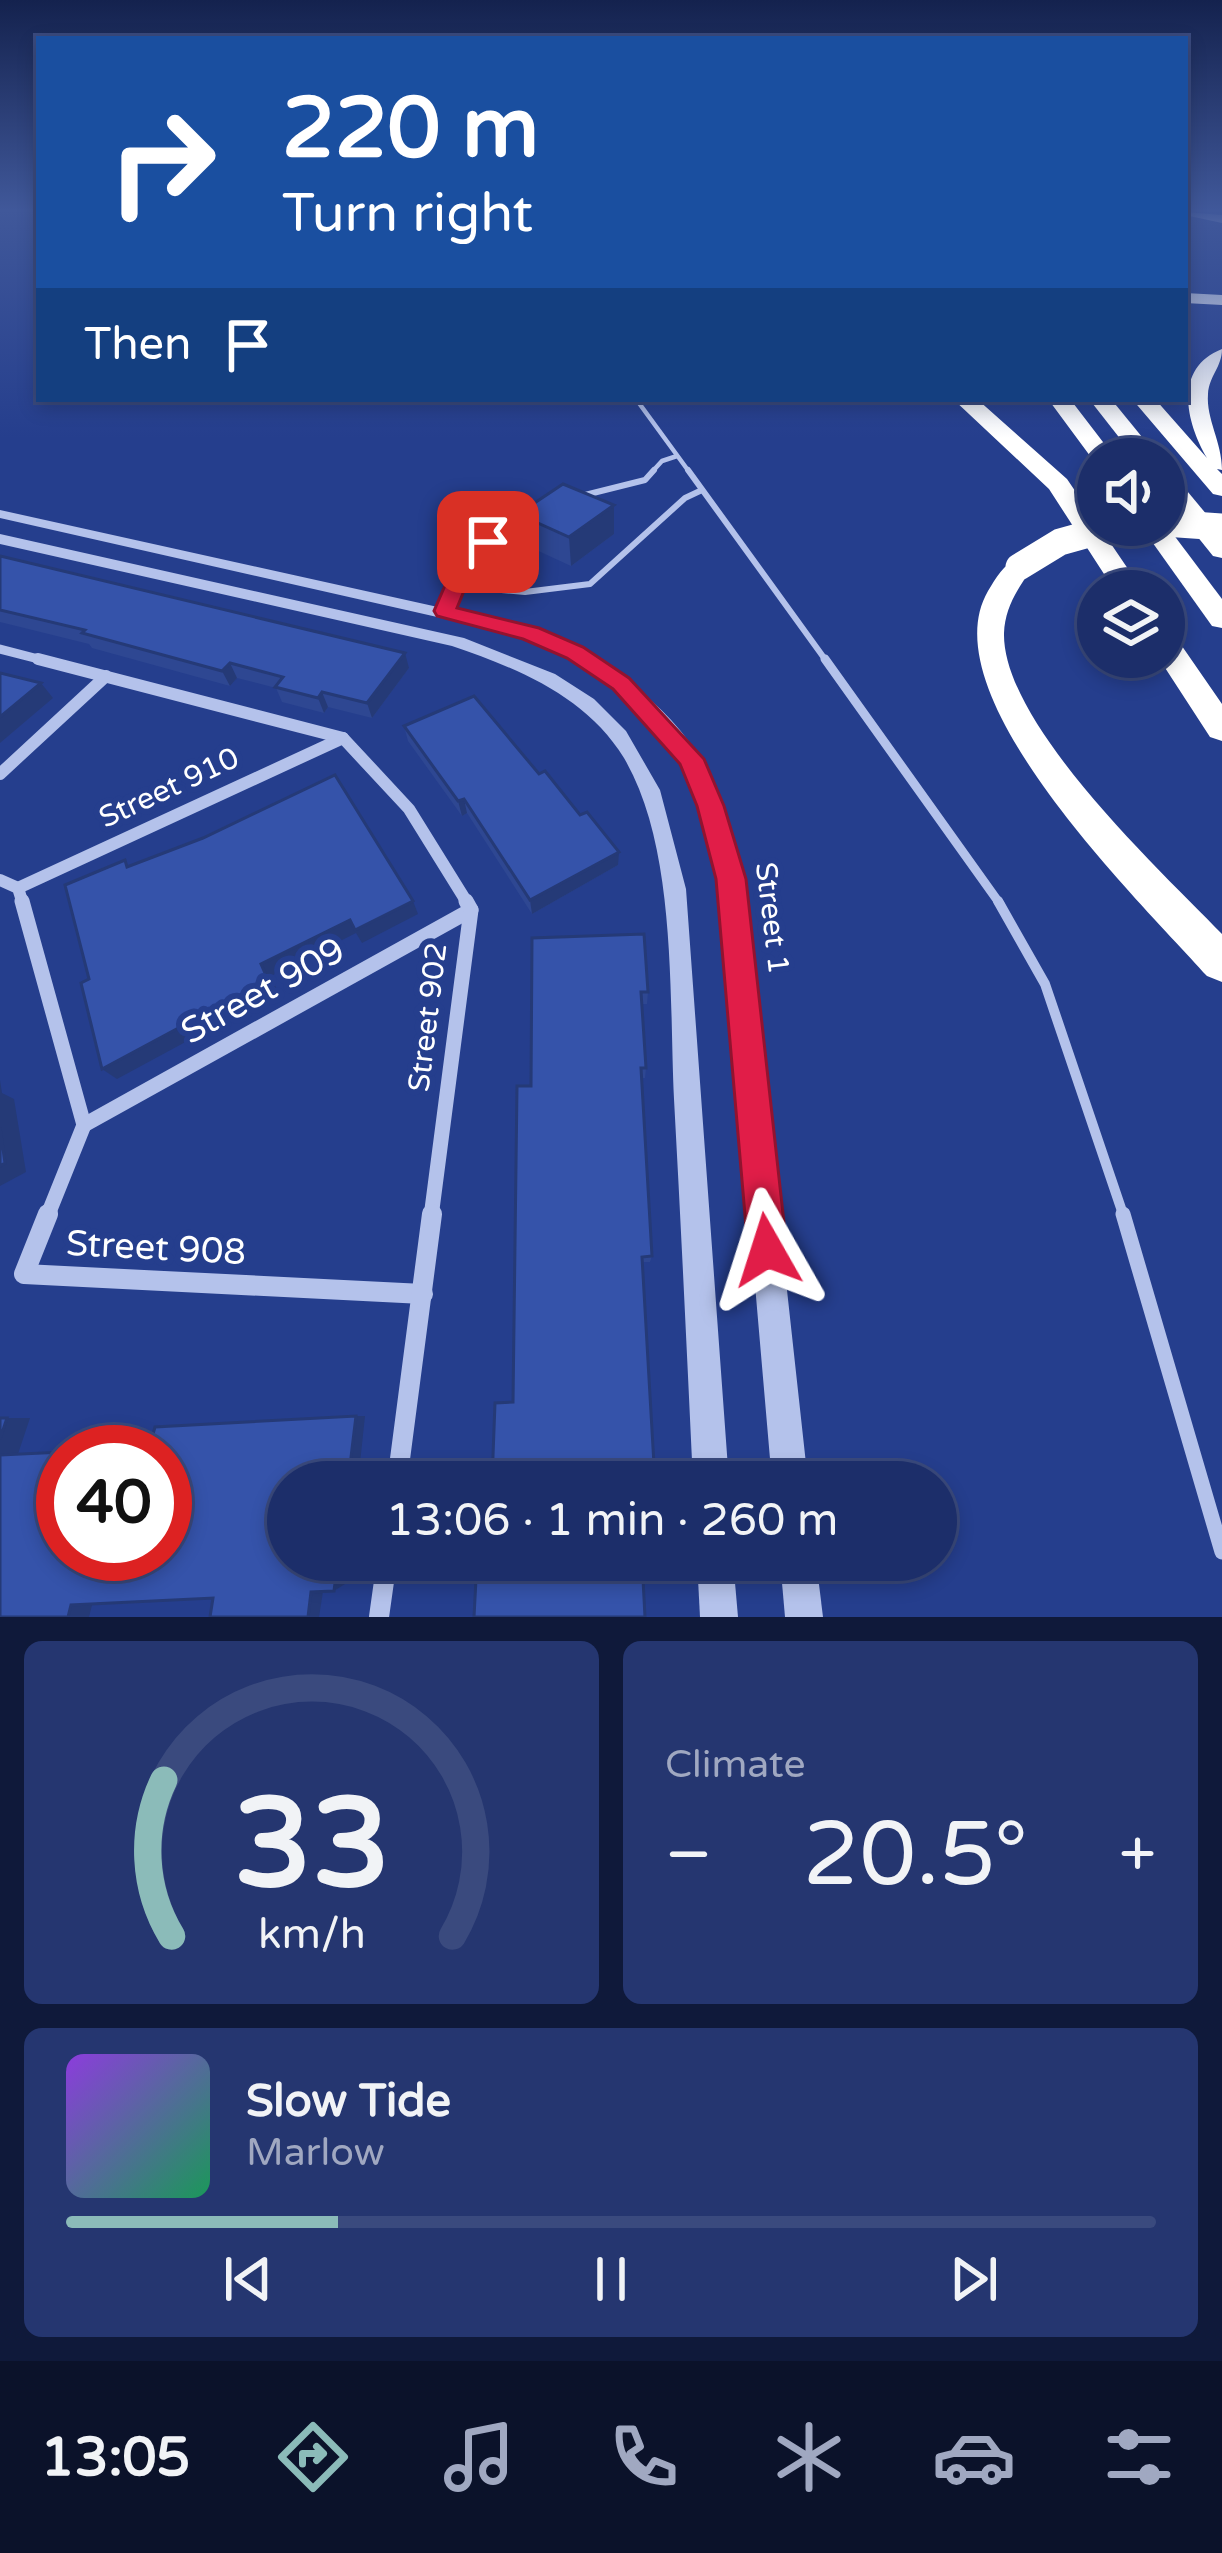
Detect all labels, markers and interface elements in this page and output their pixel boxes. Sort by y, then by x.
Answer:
text: 220 m [282,79,539,180]
icon: right [84,84,240,240]
text: Turn right [282,181,533,246]
icon: arrive [215,312,281,378]
text: Then [84,318,191,372]
map controls [1077,438,1185,678]
button: sound [1077,438,1185,546]
pin [437,491,539,593]
icon: arrive [455,509,521,575]
button: layers [1077,570,1185,678]
street label: Street 910 [93,740,245,836]
street label: Street 1 [747,860,797,976]
street label: Street 909 [174,929,352,1053]
street label: Street 902 [400,940,456,1094]
position arrow [704,1187,830,1313]
street label: Street 908 [65,1222,247,1274]
speed limit sign: 40 [36,1425,192,1581]
text: 13:06 · 1 min · 260 m [386,1494,838,1548]
text: Climate [665,1741,805,1788]
text: 33 [233,1770,390,1921]
text: 20.5° [803,1801,1028,1910]
text: − [665,1815,712,1895]
text: + [1119,1815,1156,1895]
text: km/h [258,1908,365,1959]
text: Slow Tide [246,2075,451,2129]
text: Marlow [246,2129,385,2176]
icon: previous [215,2246,281,2312]
icon: pause [578,2246,644,2312]
icon: next [941,2246,1007,2312]
icon: directions [271,2415,355,2499]
icon: music [437,2415,521,2499]
icon: phone [602,2415,686,2499]
icon: climate [767,2415,851,2499]
icon: car [932,2415,1016,2499]
icon: filters [1097,2415,1181,2499]
text: 13:05 [41,2425,190,2490]

